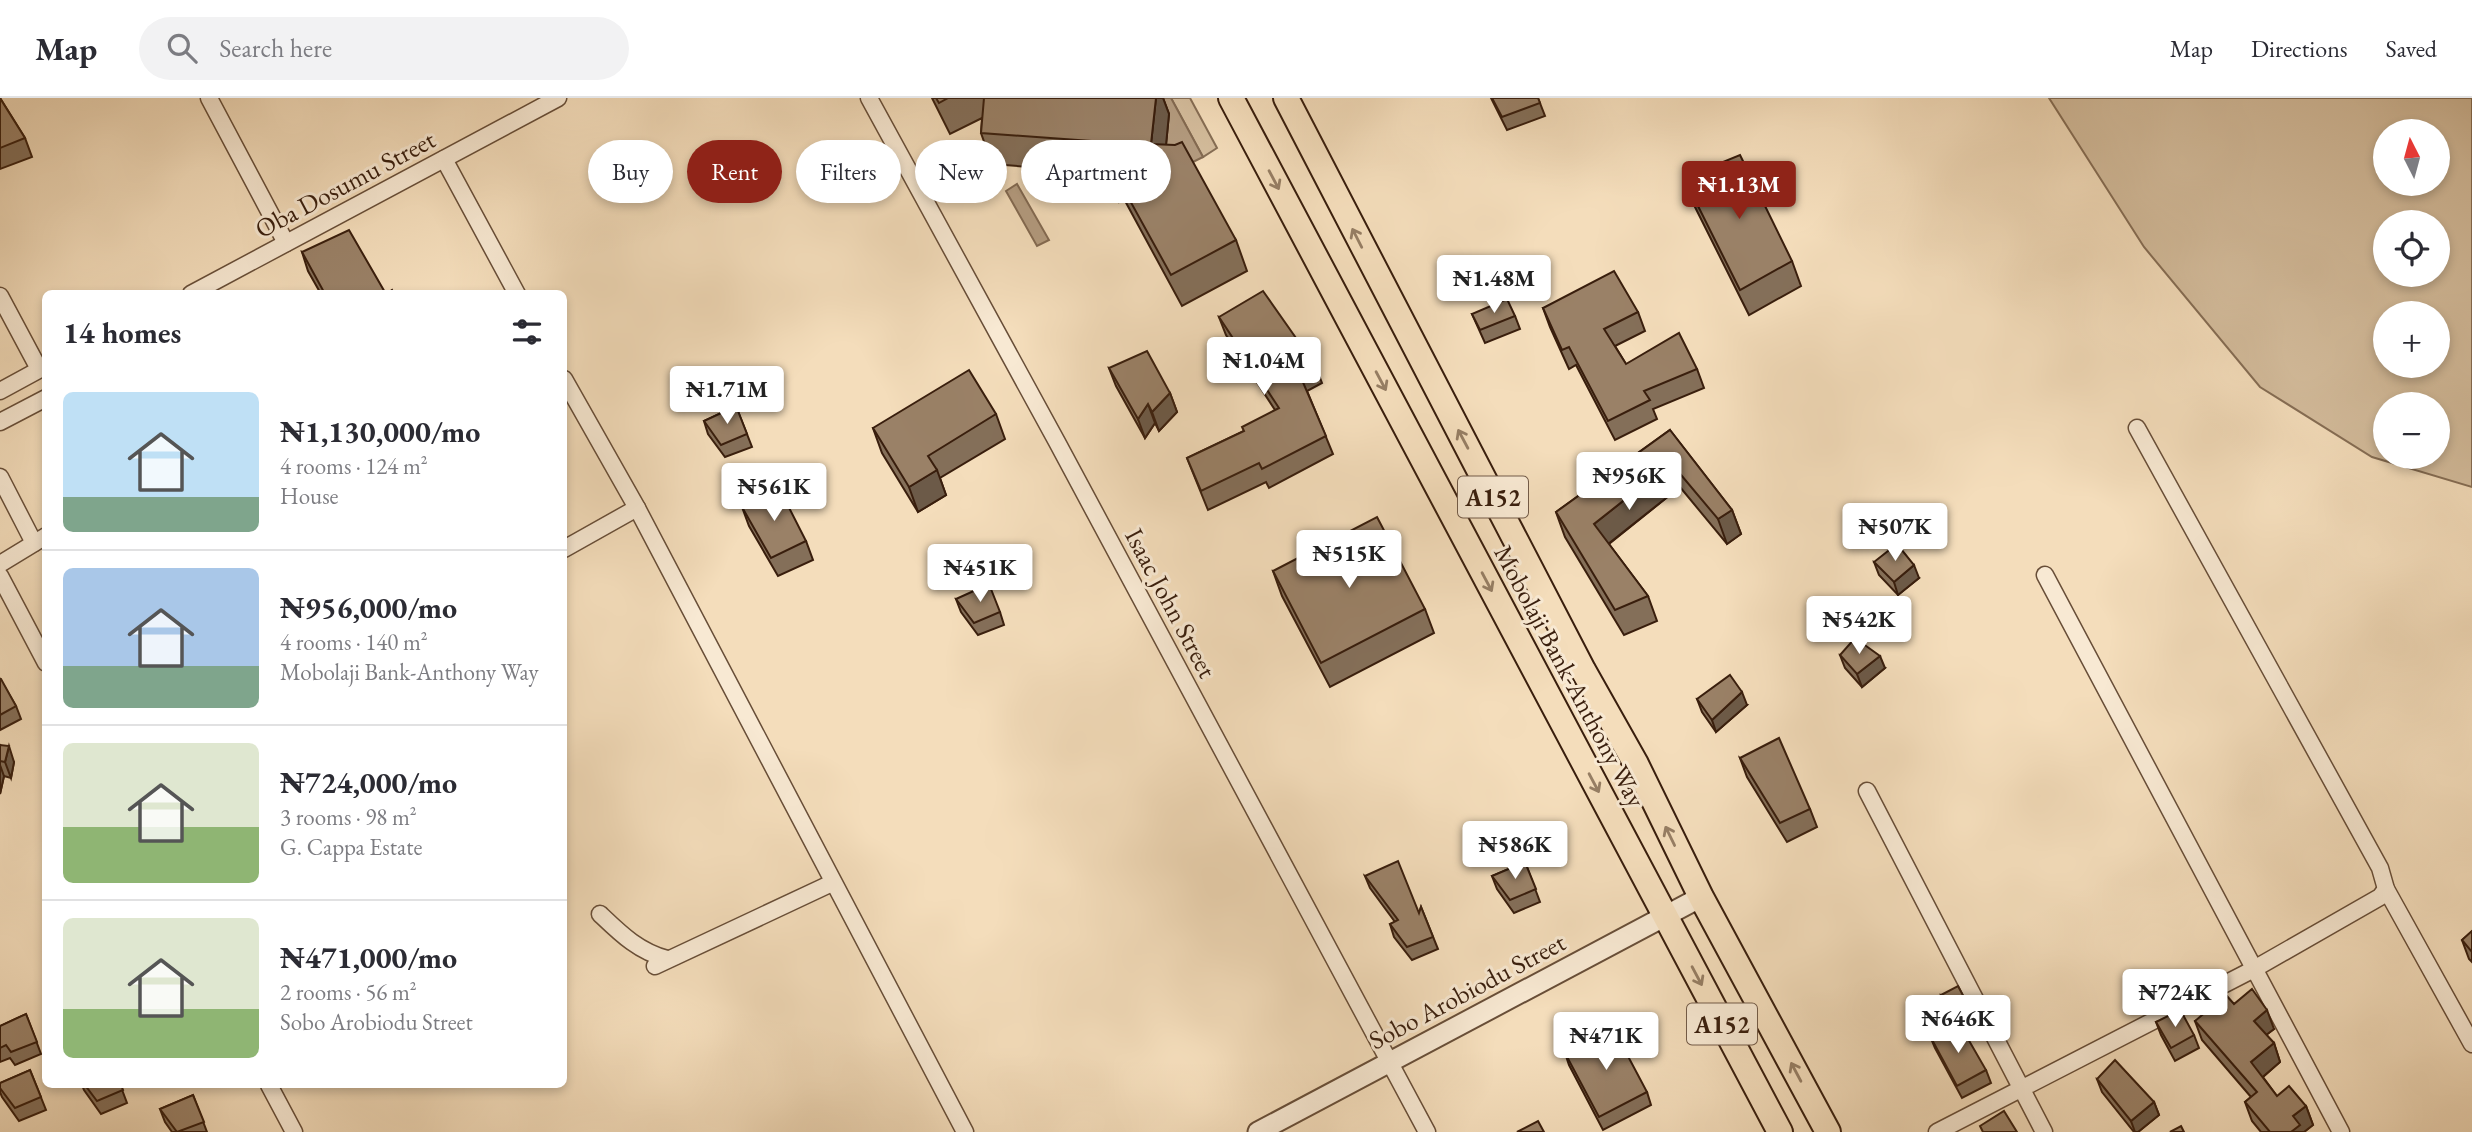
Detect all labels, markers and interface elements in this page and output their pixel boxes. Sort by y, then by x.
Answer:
search box [139,17,629,80]
text: Map [35,27,97,70]
icon: search [163,29,201,67]
text: Search here [219,31,332,65]
text: Map [2170,33,2213,64]
text: Directions [2251,33,2348,64]
text: Saved [2386,33,2437,64]
north arrow [2373,119,2450,196]
map controls [2373,119,2450,469]
street label: Oba Dosumu Street [249,122,441,246]
chip: Buy [588,140,673,203]
chip: Rent [687,140,782,203]
chip: Filters [796,140,901,203]
chip: New [915,140,1007,203]
chip: Apartment [1021,140,1171,203]
pin: ₦1.13M [1682,162,1796,221]
one-way arrow [1268,169,1281,190]
text: ₦1.13M [1698,169,1780,199]
button: locate [2373,210,2450,287]
one-way arrow [1349,228,1363,248]
pin: ₦1.48M [1437,256,1551,315]
text: ₦1.48M [1453,263,1535,293]
button: + [2373,301,2450,378]
text: 14 homes [63,313,181,352]
icon: filters [508,313,546,351]
pin: ₦1.04M [1207,338,1321,397]
text: ₦1.04M [1223,345,1305,375]
pin: ₦1.71M [670,366,784,426]
one-way arrow [1374,370,1388,391]
text: ₦1.71M [686,374,768,404]
button: − [2373,392,2450,469]
text: ₦1,130,000/mo [280,412,480,451]
icon: home [119,420,203,504]
one-way arrow [1455,429,1469,450]
text: 4 rooms · 124 m² [280,451,428,481]
pin: ₦956K [1580,452,1678,512]
text: ₦956K [1592,460,1666,490]
pin: ₦561K [725,464,823,523]
text: ₦561K [737,471,811,501]
road number: A152 [1458,476,1528,518]
text: House [280,481,339,511]
pin: ₦507K [1846,504,1944,563]
text: ₦507K [1858,511,1932,541]
street label: Isaac John Street [1117,522,1225,684]
pin: ₦515K [1300,531,1398,590]
text: ₦515K [1312,538,1386,568]
street label: Mobolaji Bank-Anthony Way [1486,539,1654,814]
pin: ₦451K [931,545,1029,604]
text: ₦451K [943,552,1017,582]
one-way arrow [1481,571,1494,592]
text: ₦956,000/mo [280,588,457,627]
icon: home [119,596,203,680]
pin: ₦542K [1810,596,1908,656]
text: ₦542K [1822,604,1896,634]
text: 4 rooms · 140 m² [280,627,428,657]
text: Mobolaji Bank-Anthony Way [280,657,539,687]
text: ₦724,000/mo [280,763,457,802]
icon: home [119,771,203,855]
one-way arrow [1587,772,1601,793]
text: 3 rooms · 98 m² [280,802,417,832]
pin: ₦586K [1466,822,1564,881]
one-way arrow [1663,826,1677,847]
text: ₦586K [1478,829,1552,859]
text: G. Cappa Estate [280,832,422,862]
street label: Sobo Arobiodu Street [1363,925,1571,1057]
text: ₦471,000/mo [280,938,457,977]
icon: home [119,946,203,1030]
one-way arrow [1690,966,1704,986]
pin: ₦724K [2126,970,2224,1029]
text: 2 rooms · 56 m² [280,977,417,1007]
text: ₦724K [2138,977,2212,1007]
pin: ₦646K [1909,996,2007,1055]
text: ₦646K [1921,1003,1995,1033]
road number: A152 [1687,1004,1757,1044]
text: Sobo Arobiodu Street [280,1007,473,1037]
pin: ₦471K [1557,1012,1655,1072]
text: ₦471K [1569,1020,1643,1050]
one-way arrow [1789,1062,1802,1083]

